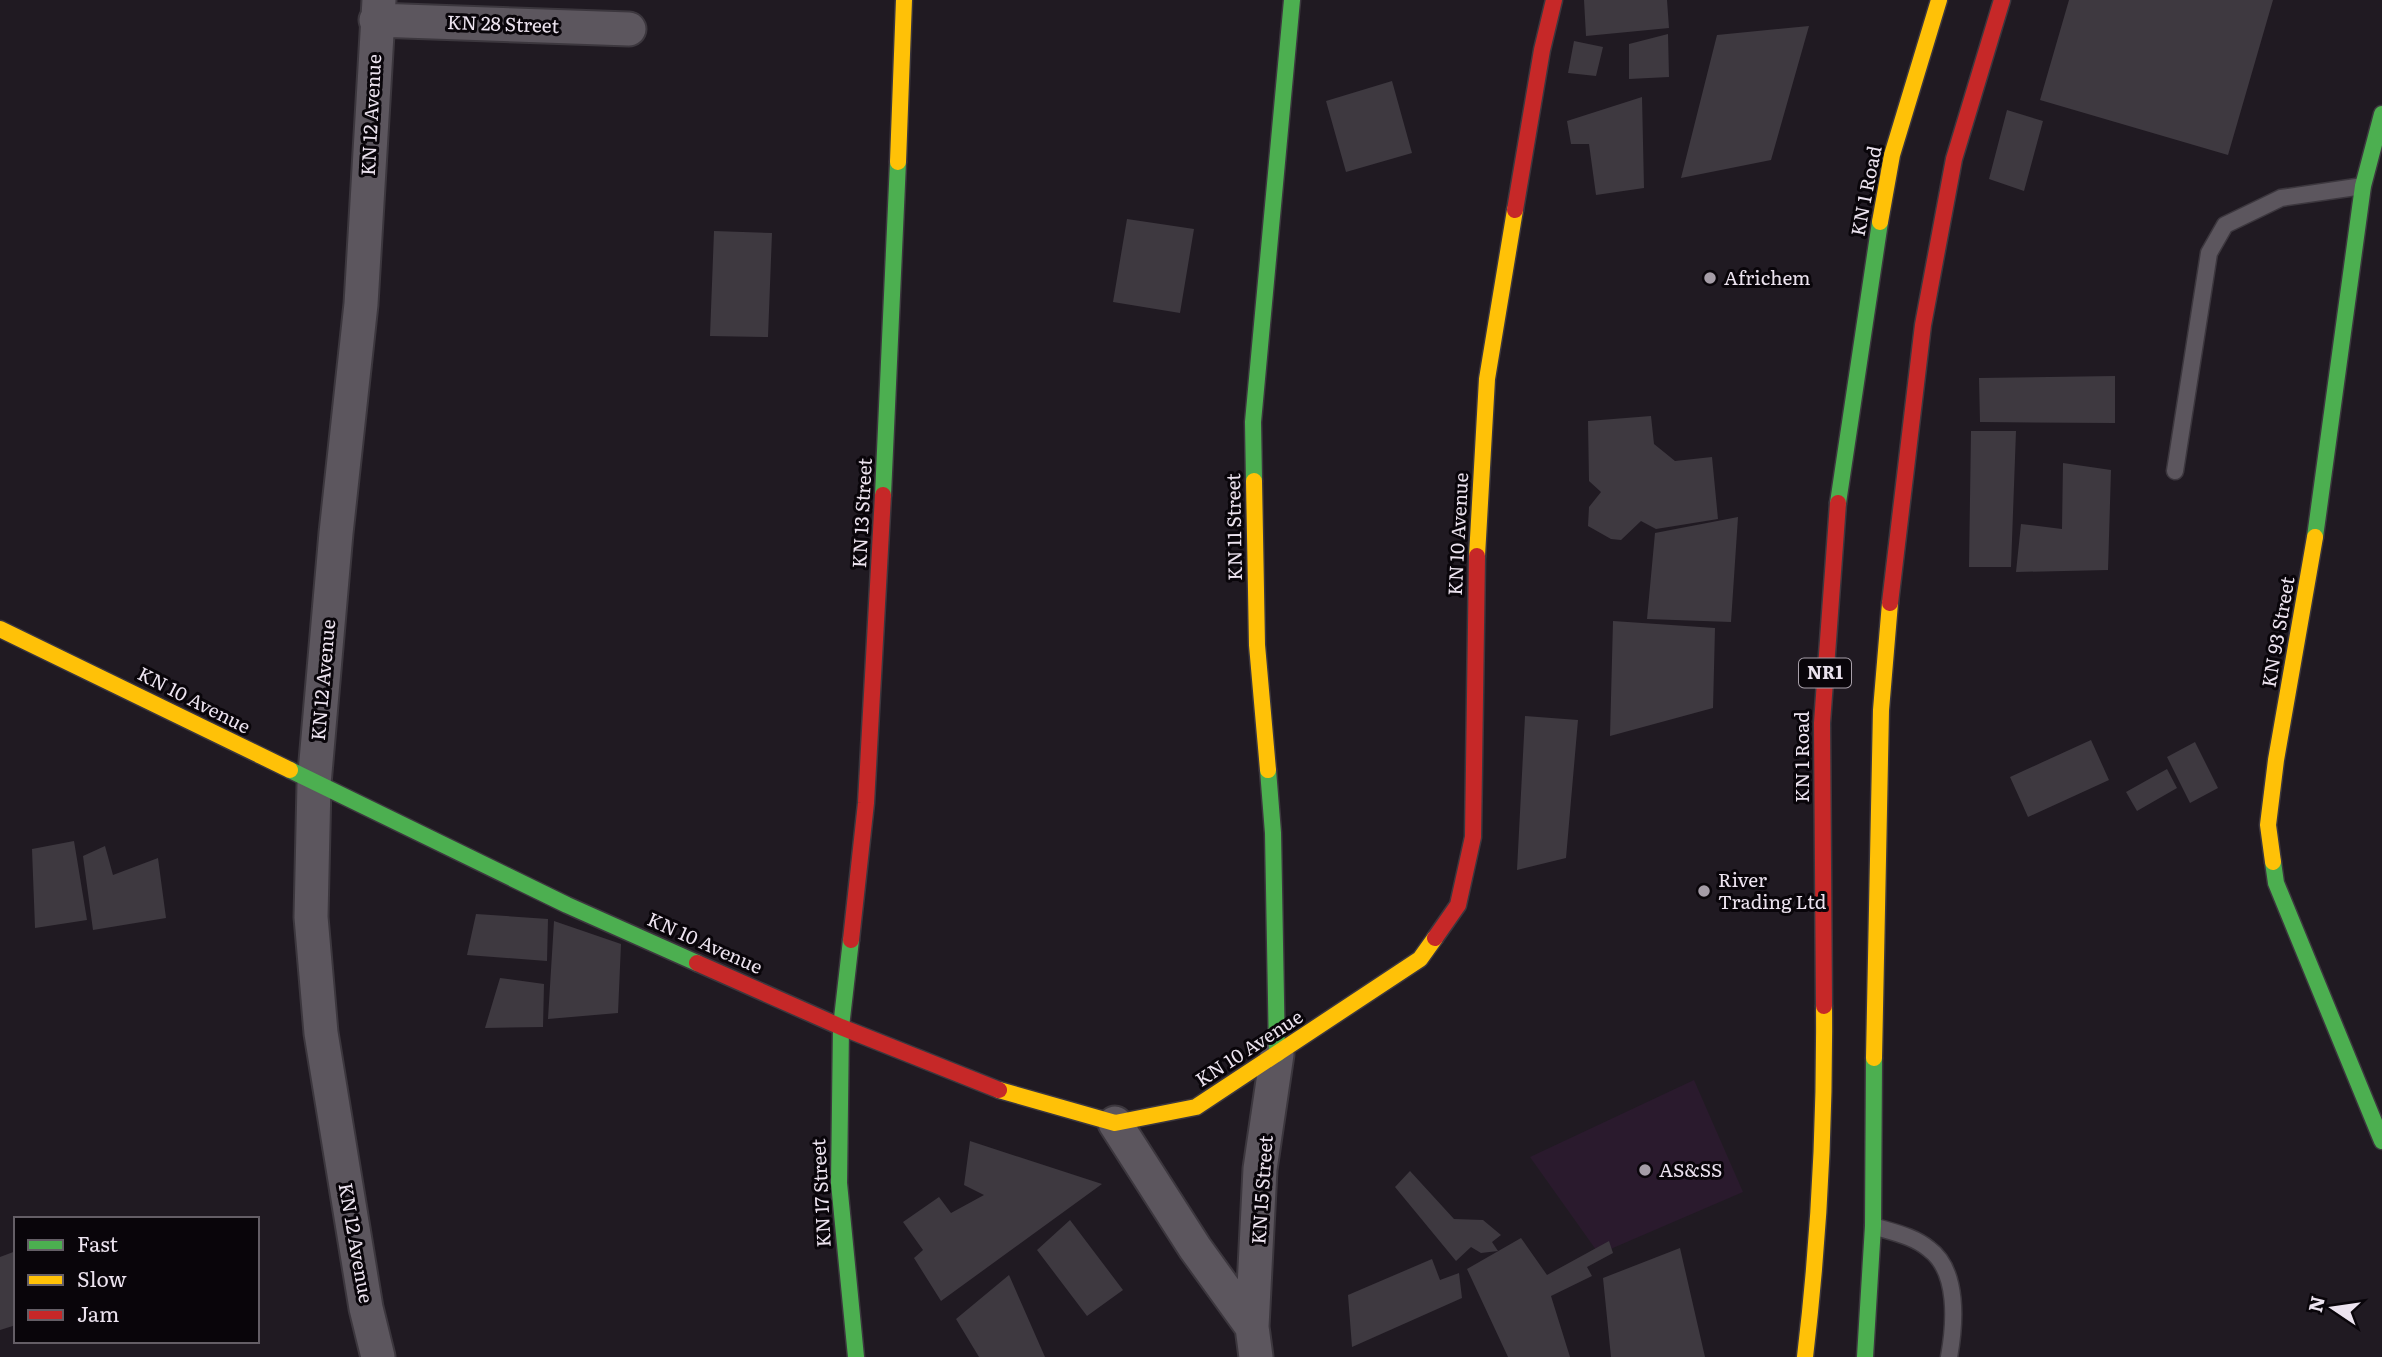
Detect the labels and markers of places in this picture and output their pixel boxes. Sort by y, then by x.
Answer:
place label: Africhem [1724,263,1811,291]
marker: Africhem [1702,270,1718,286]
place label: River Trading Ltd [1718,865,1827,915]
marker: River Trading Ltd [1696,883,1712,899]
place label: AS&SS [1659,1155,1722,1183]
marker: AS&SS [1637,1162,1653,1178]

